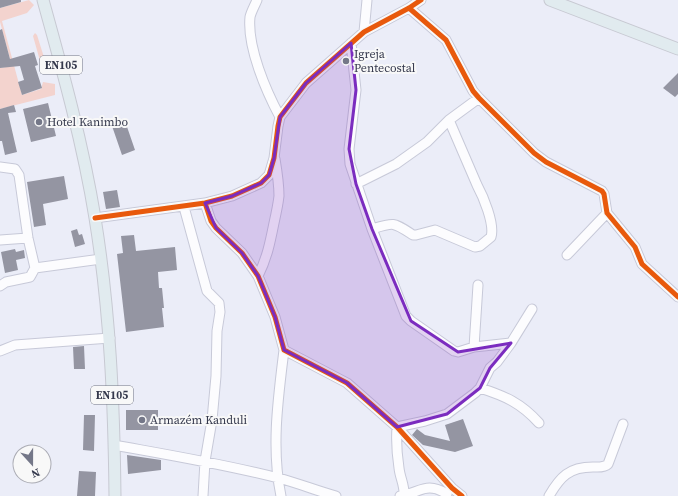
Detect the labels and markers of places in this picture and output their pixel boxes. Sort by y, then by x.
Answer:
place label: Igreja Pentecostal [354,46,416,76]
marker: Igreja Pentecostal [341,56,351,66]
place label: Hotel Kanimbo [47,114,128,130]
marker: Hotel Kanimbo [34,117,44,127]
place label: Armazém Kanduli [150,412,248,428]
marker: Armazém Kanduli [137,415,147,425]

